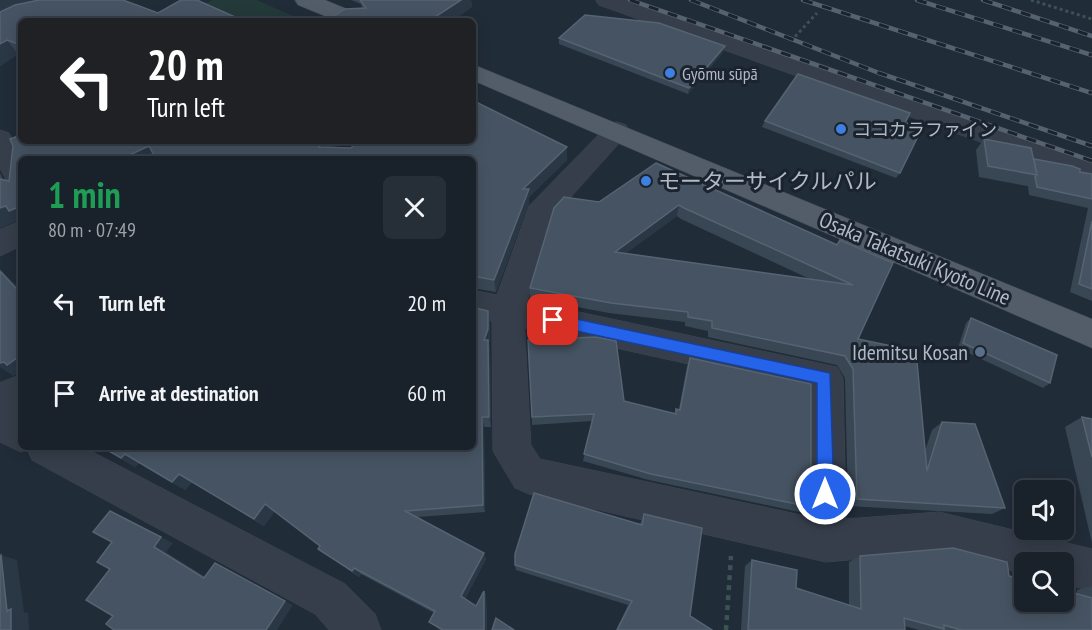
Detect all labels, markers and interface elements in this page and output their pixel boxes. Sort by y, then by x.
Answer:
text: 20 m [147,37,224,92]
icon: left [48,42,126,120]
place label: Gyōmu sūpā [682,62,758,85]
marker: Gyōmu sūpā [663,66,677,80]
text: Turn left [147,90,225,124]
place label: ココカラファイン [853,118,997,141]
marker: ココカラファイン [834,122,848,136]
place label: モーターサイクルパル [658,167,876,195]
text: 1 min [48,171,121,218]
marker: モーターサイクルパル [639,174,653,188]
button: close [383,176,446,239]
street label: Osaka Takatsuki Kyoto Line [815,205,1015,311]
text: 80 m · 07:49 [48,217,136,243]
icon: left [48,287,81,320]
text: Turn left [99,289,165,317]
text: 20 m [407,289,446,317]
pin [527,294,578,345]
icon: arrive [536,303,569,336]
place label: Idemitsu Kosan [852,338,968,366]
marker: Idemitsu Kosan [973,345,987,359]
icon: arrive [48,377,81,410]
text: Arrive at destination [99,379,259,407]
text: 60 m [407,379,446,407]
position arrow [793,462,857,526]
map controls [1014,480,1074,612]
button: sound [1014,480,1074,540]
button: search [1014,552,1074,612]

